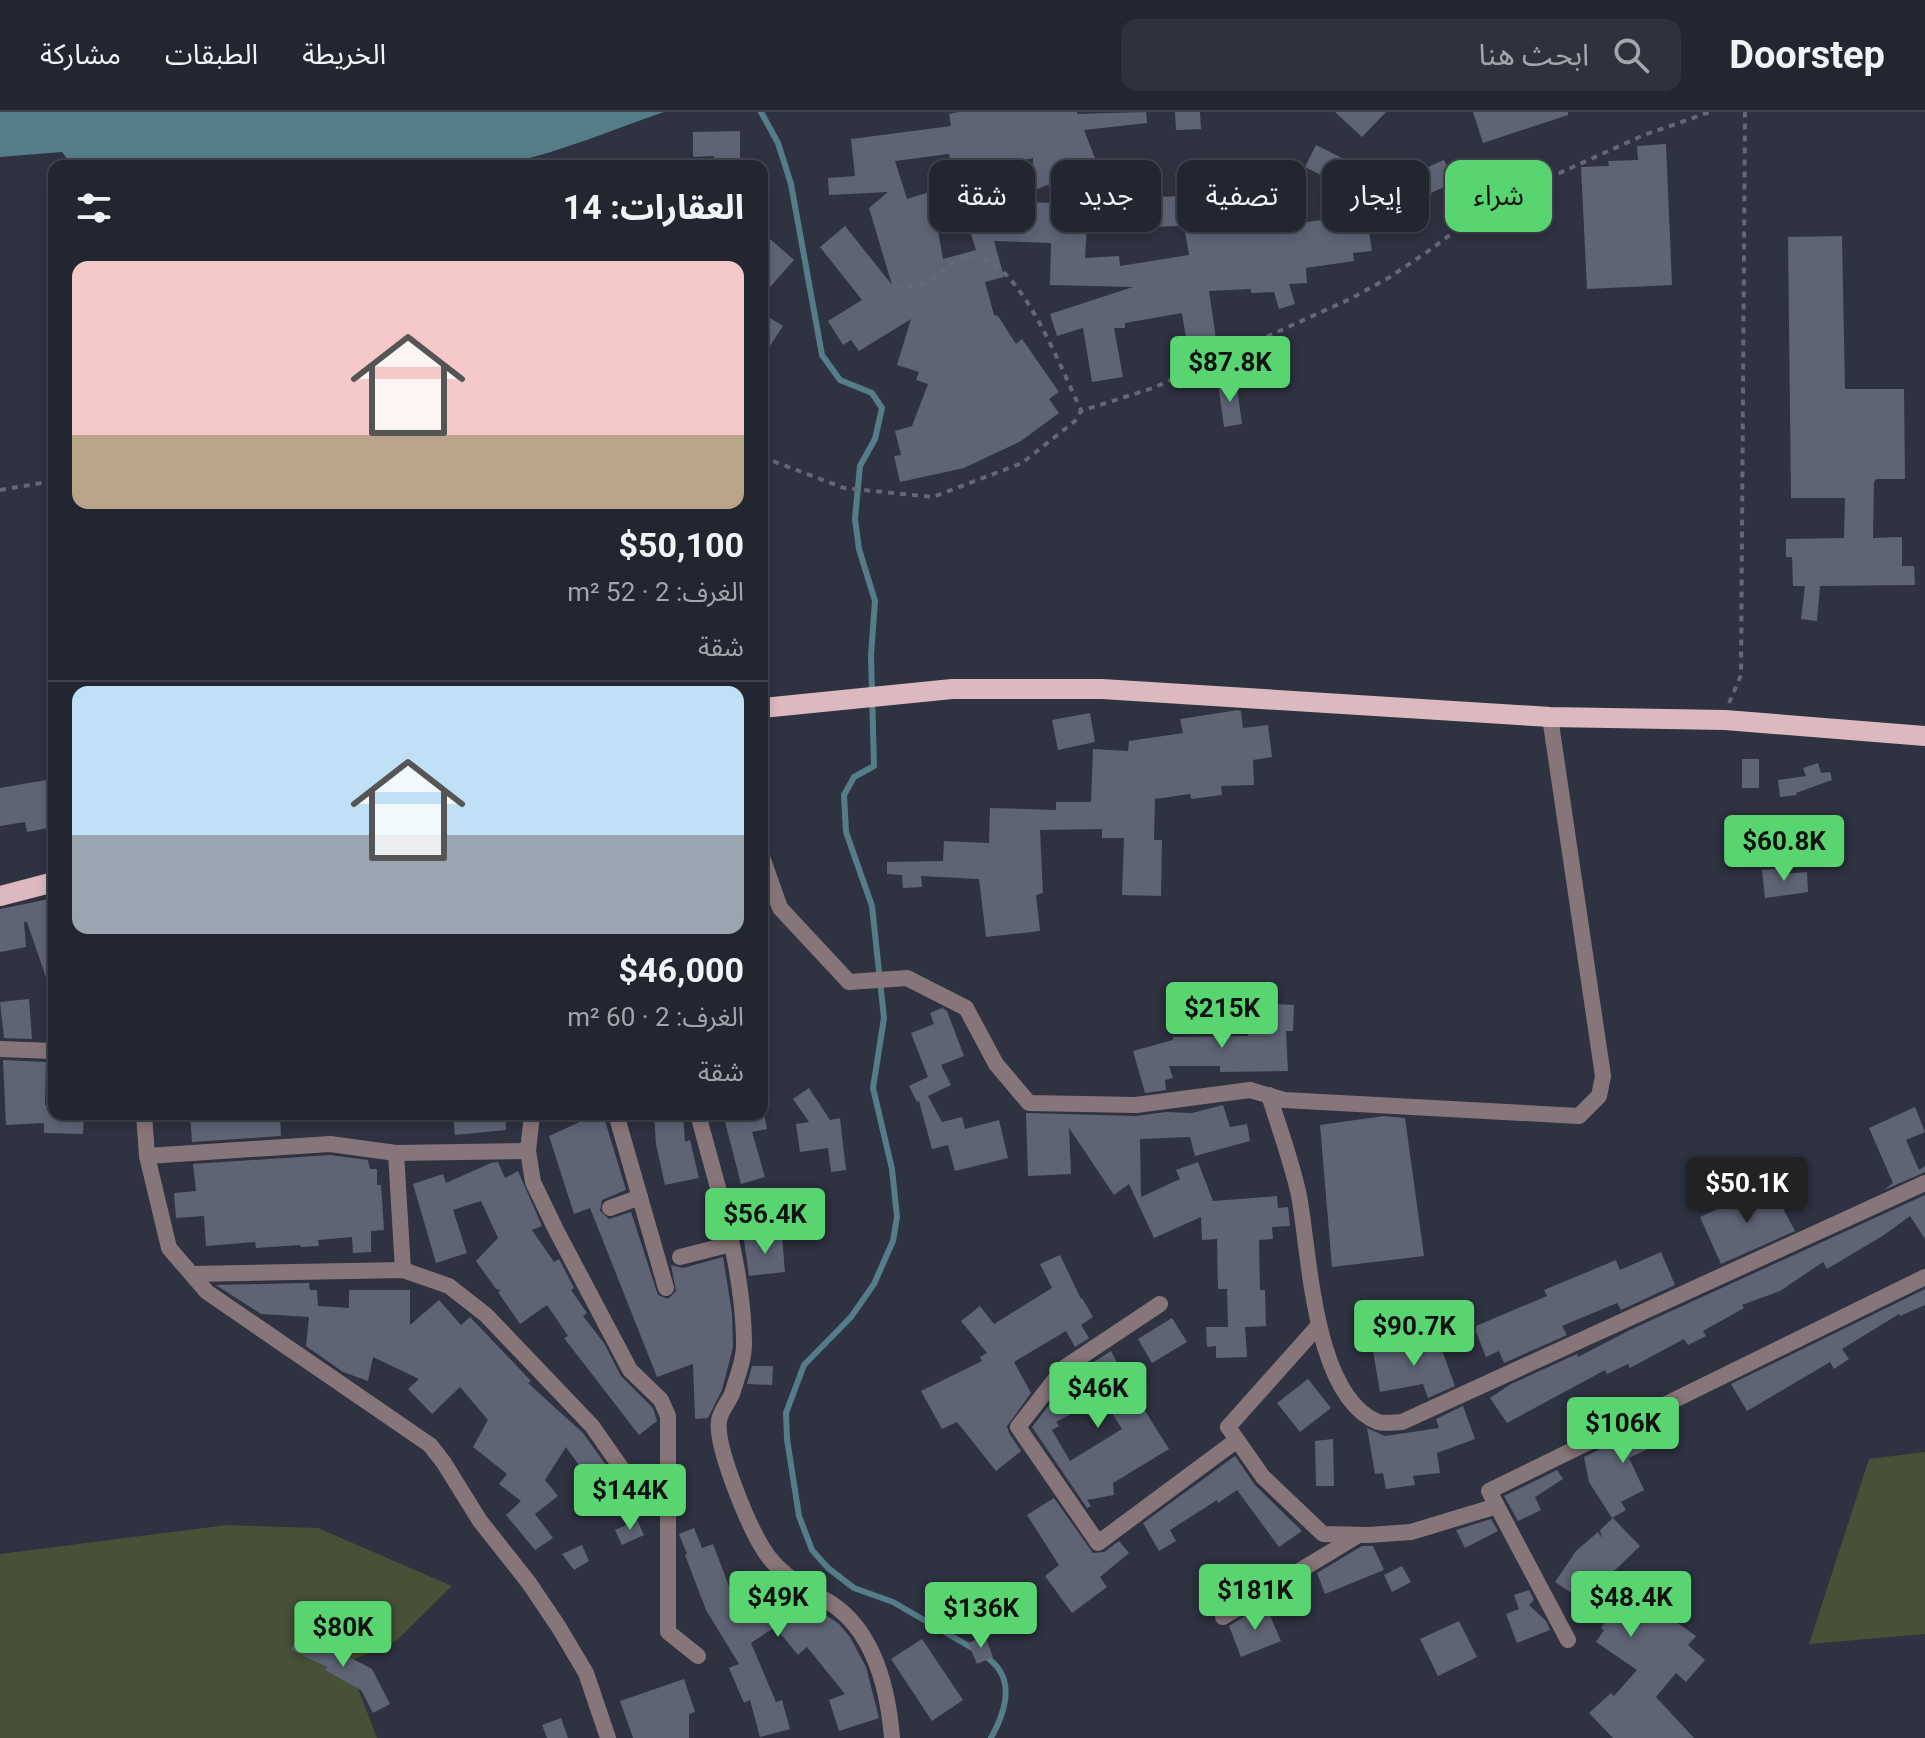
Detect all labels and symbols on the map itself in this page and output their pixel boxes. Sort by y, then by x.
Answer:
pin: $87.8K [1165,336,1295,404]
pin: $60.8K [1719,815,1849,883]
pin: $215K [1166,982,1278,1050]
pin: $50.1K [1682,1157,1812,1225]
pin: $56.4K [700,1188,830,1256]
pin: $90.7K [1349,1300,1479,1368]
pin: $46K [1051,1362,1145,1430]
pin: $106K [1567,1397,1679,1465]
pin: $144K [574,1464,686,1532]
pin: $181K [1199,1564,1311,1632]
pin: $49K [731,1571,825,1639]
pin: $48.4K [1566,1571,1696,1639]
pin: $136K [925,1582,1037,1650]
pin: $80K [296,1601,390,1669]

